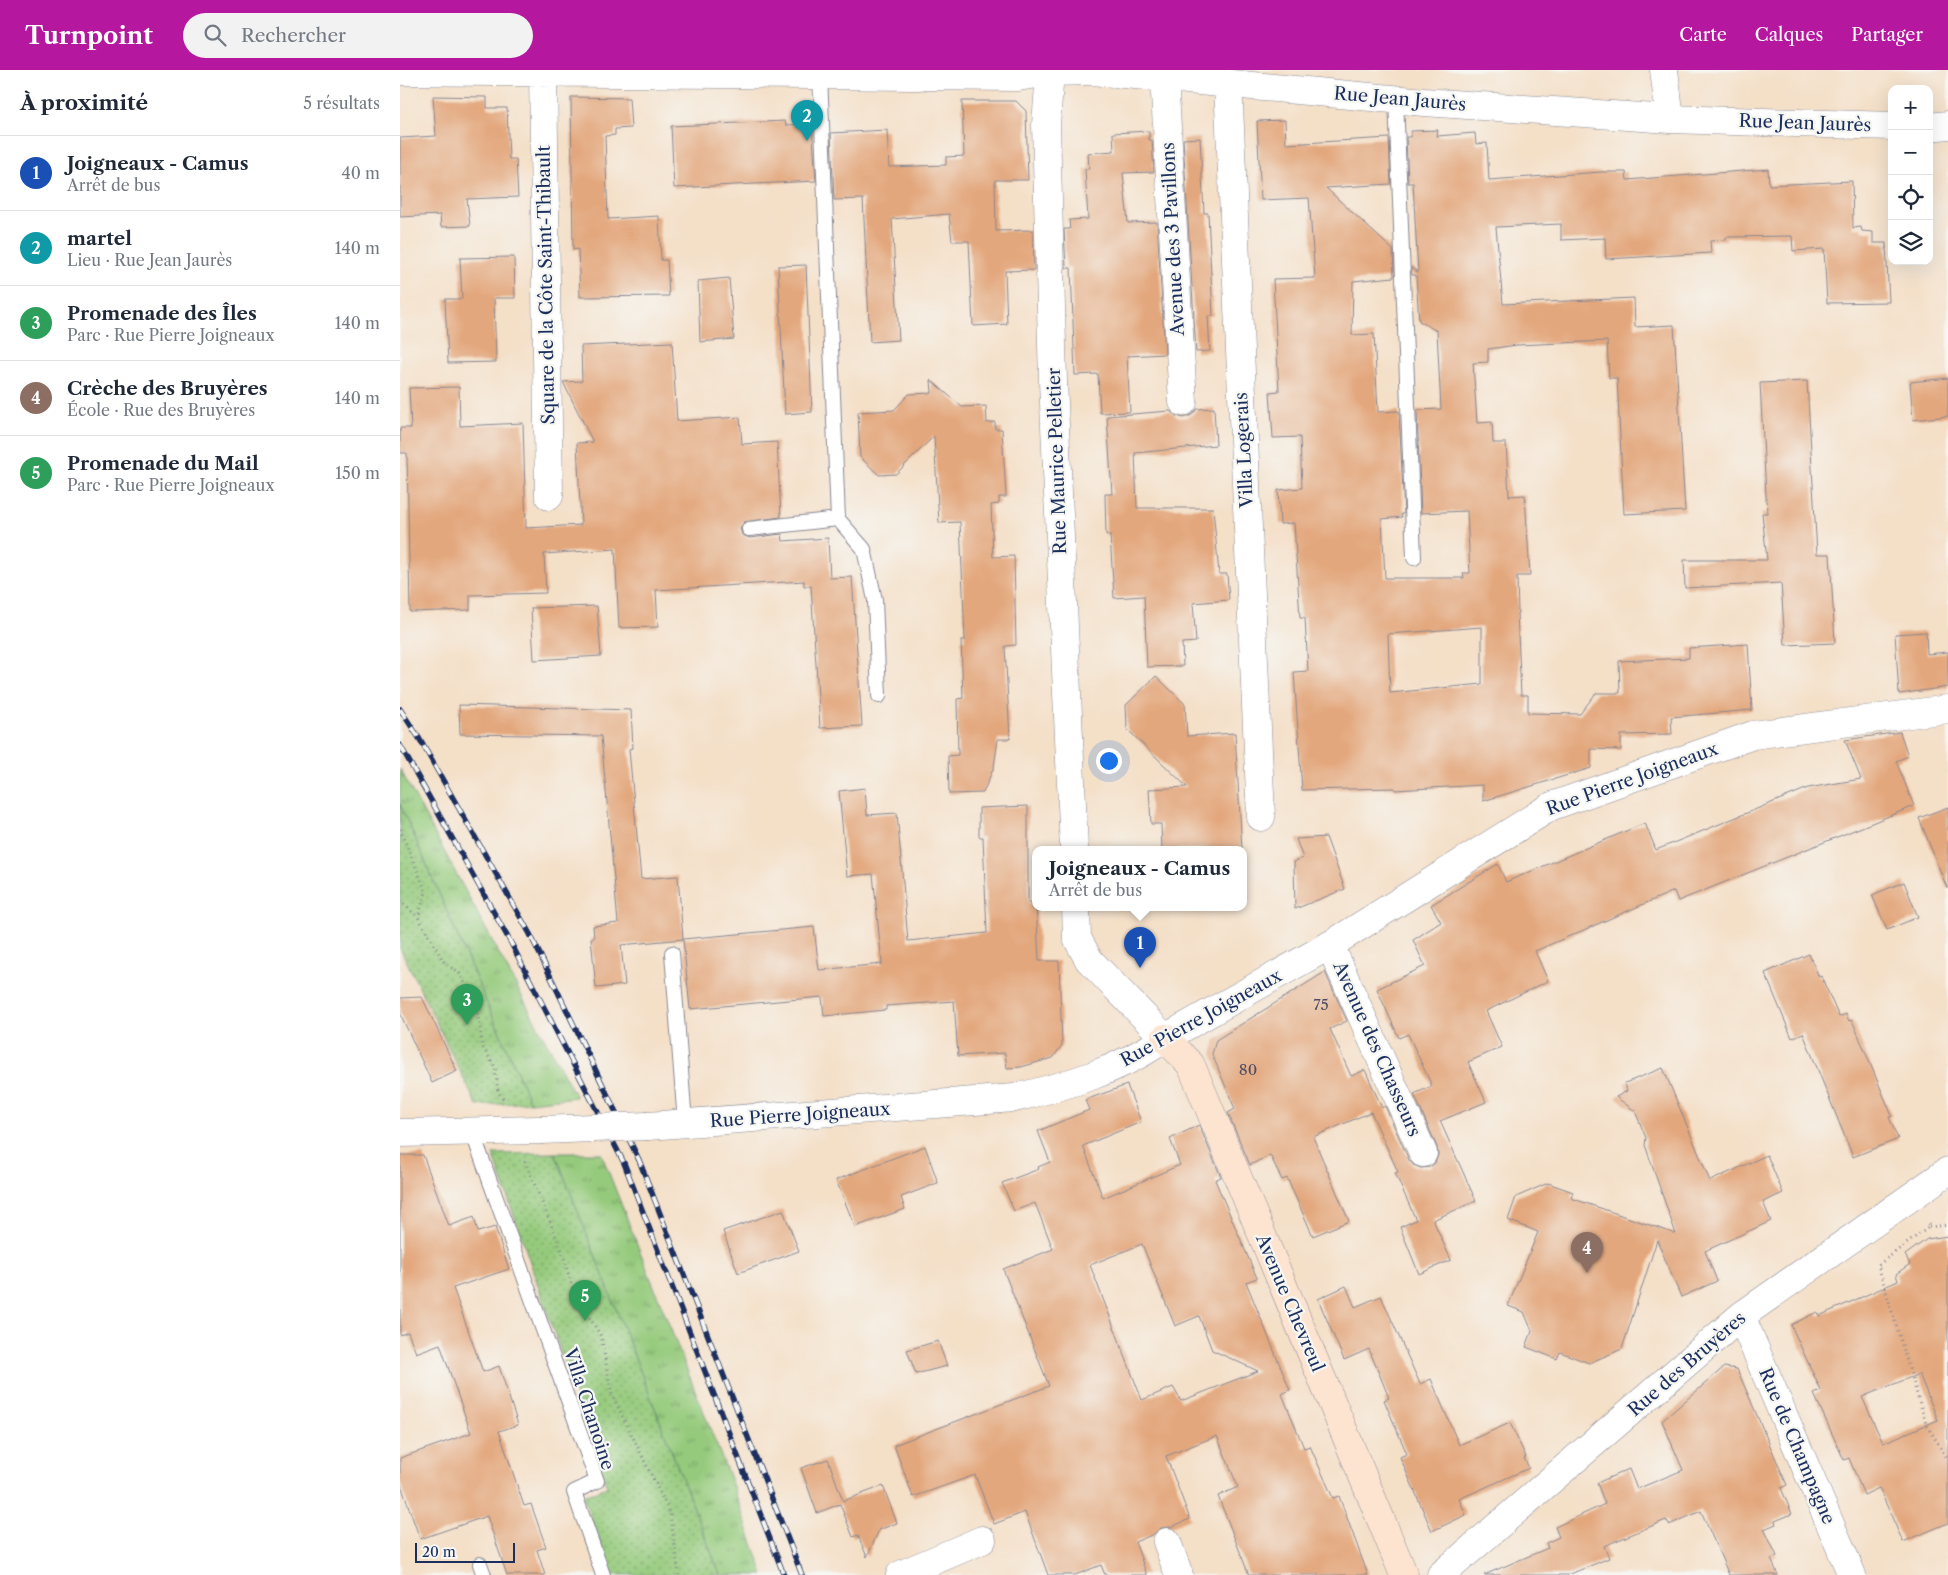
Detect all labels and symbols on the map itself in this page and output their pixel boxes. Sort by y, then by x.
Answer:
street label: Rue Jean Jaurès [1333,82,1467,116]
pin: 2 [791,100,823,141]
street label: Rue Jean Jaurès [1738,110,1872,136]
street label: Avenue des 3 Pavillons [1157,142,1189,337]
street label: Square de la Côte Saint-Thibault [533,144,559,425]
street label: Rue Maurice Pelletier [1043,367,1071,555]
street label: Villa Logerais [1230,392,1258,509]
street label: Rue Pierre Joigneaux [1543,738,1721,820]
your location [1096,748,1122,774]
pin: 1 [1124,927,1156,968]
street label: Avenue des Chasseurs [1328,957,1426,1140]
street label: Rue Pierre Joigneaux [1117,964,1286,1071]
pin: 3 [451,984,483,1025]
house number: 75 [1313,995,1329,1014]
house number: 80 [1239,1060,1257,1079]
street label: Rue Pierre Joigneaux [709,1098,892,1132]
street label: Avenue Chevreul [1251,1230,1329,1375]
pin: 4 [1571,1232,1603,1273]
pin: 5 [569,1280,601,1321]
street label: Rue des Bruyères [1624,1307,1750,1421]
street label: Villa Chanoine [559,1344,619,1473]
street label: Rue de Champagne [1754,1364,1840,1528]
scale bar [415,1540,515,1563]

